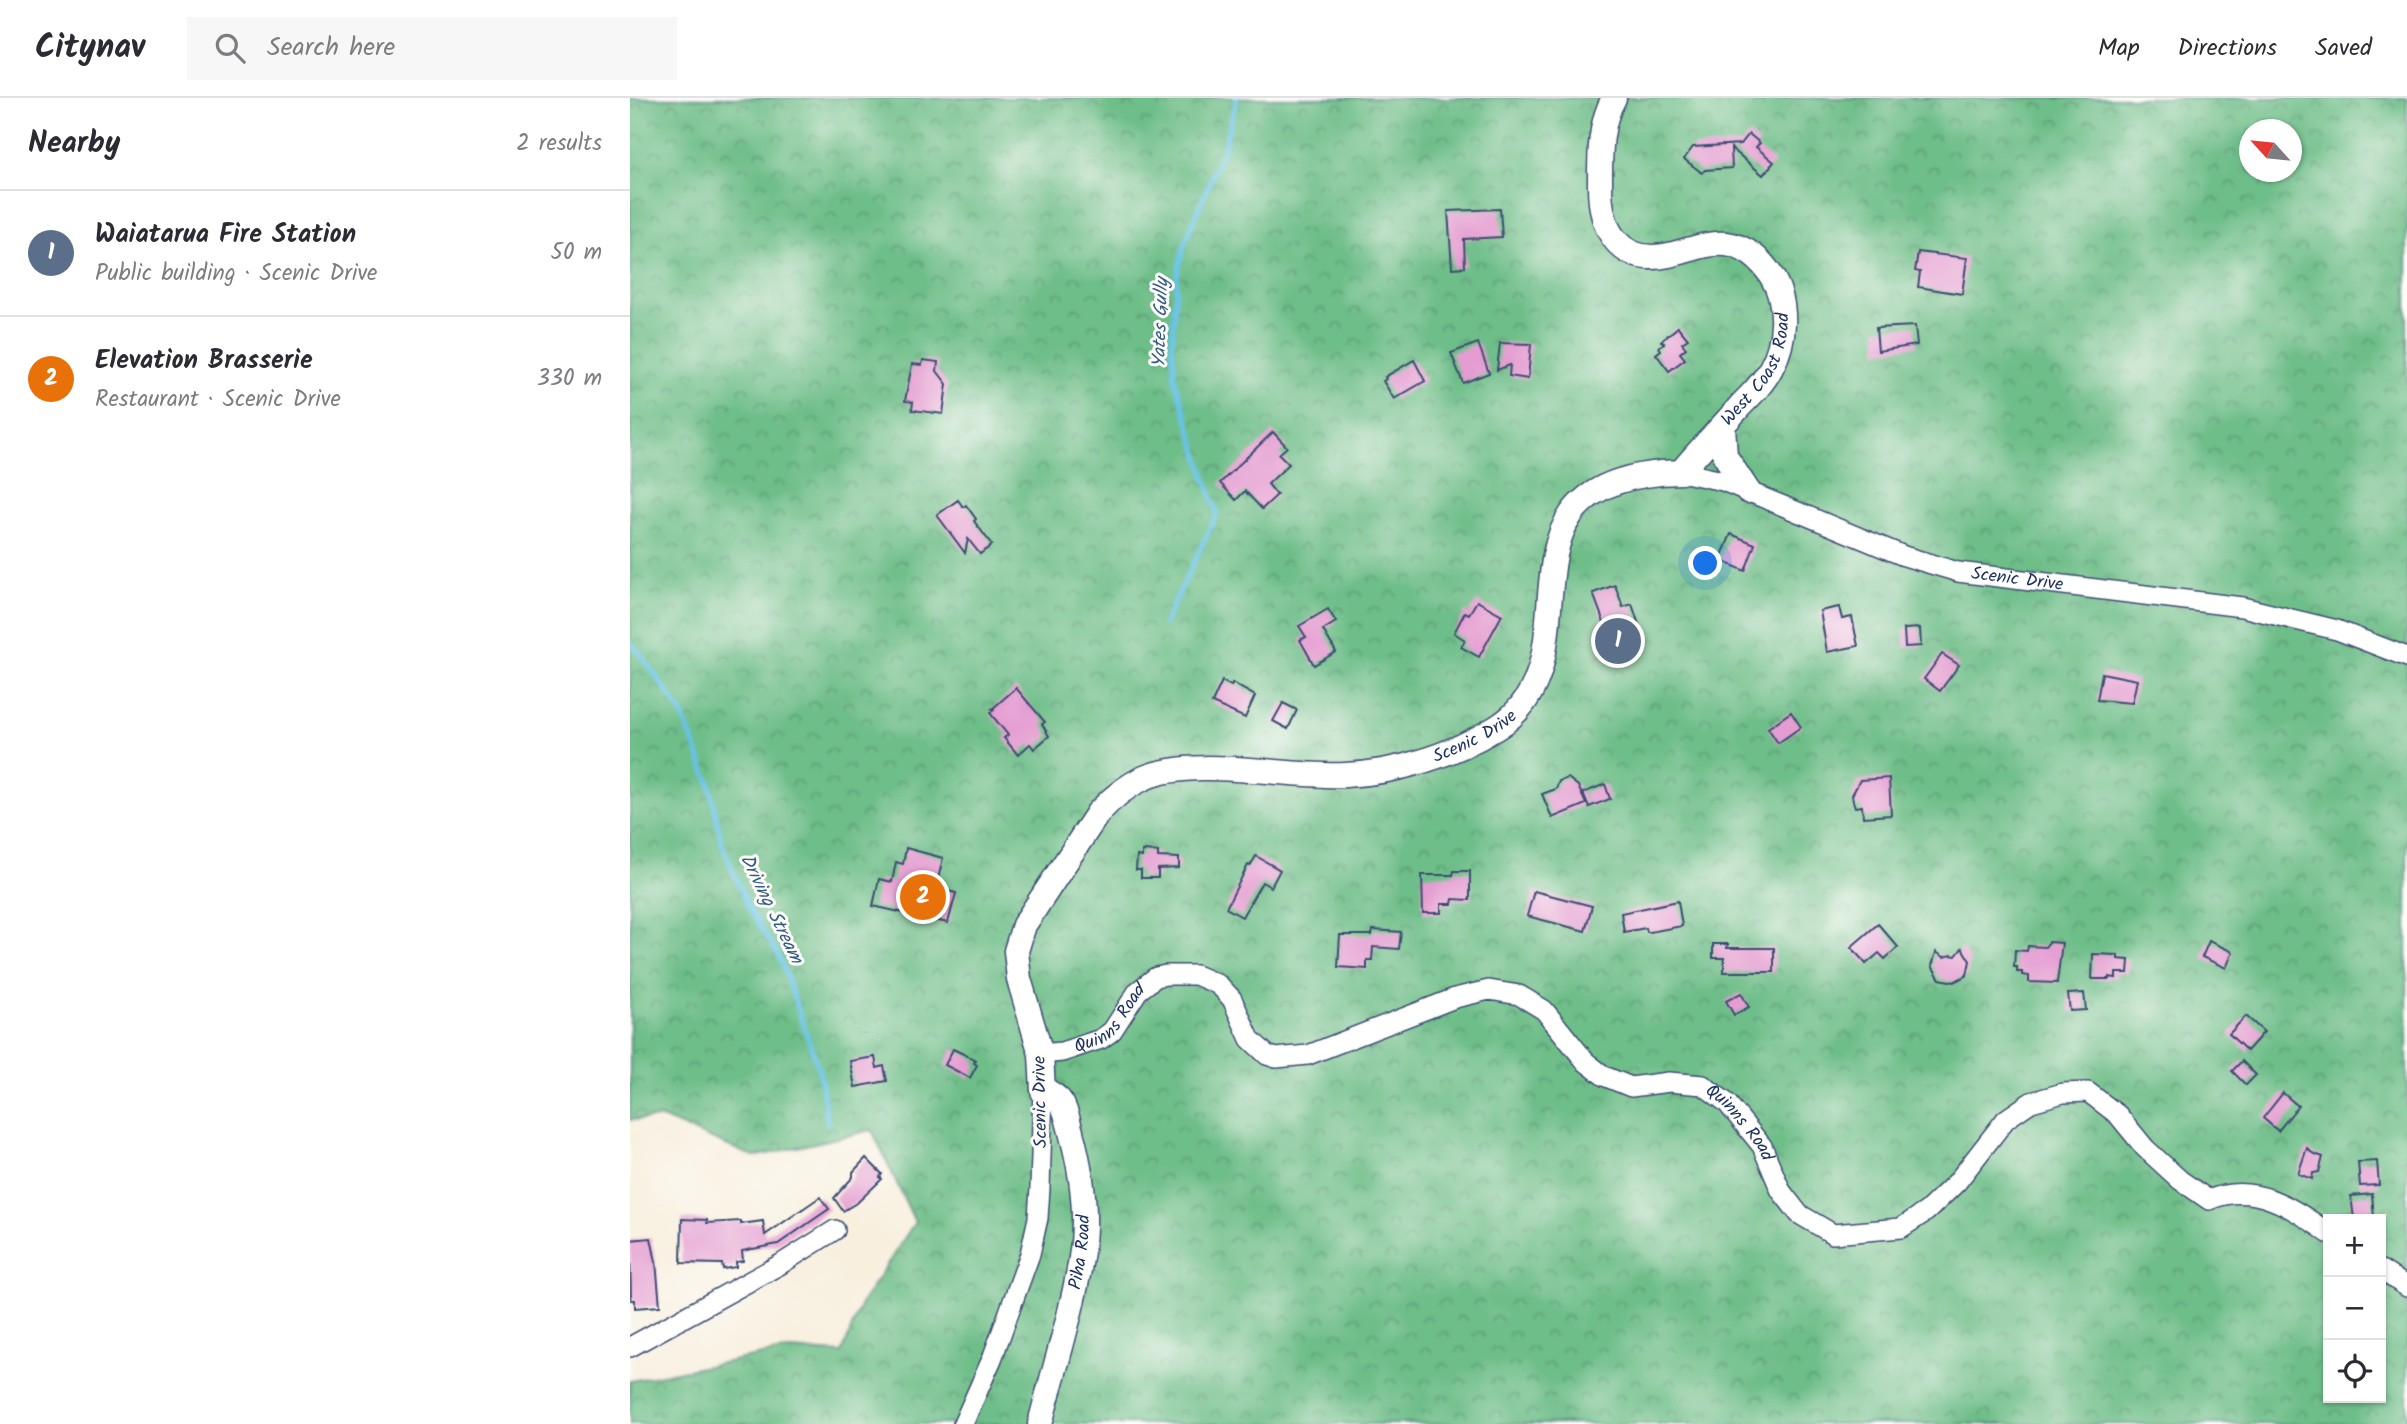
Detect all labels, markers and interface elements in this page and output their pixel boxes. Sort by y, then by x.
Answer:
search box [187,17,677,80]
text: Citynav [35,22,145,75]
text: Search here [267,27,395,69]
icon: search [211,29,249,67]
text: Map [2098,29,2140,68]
text: Directions [2178,29,2277,68]
text: Saved [2315,29,2372,68]
north arrow [2239,119,2302,182]
text: Nearby [28,120,120,168]
text: 2 results [516,126,602,162]
text: Waiatarua Fire Station [95,214,356,256]
text: 1 [48,235,54,271]
text: 50 m [551,235,602,271]
text: Public building · Scenic Drive [95,256,377,292]
water label: Yates Gully [1144,274,1178,369]
street label: West Coast Road [1714,311,1798,433]
text: Elevation Brasserie [95,340,313,382]
text: 2 [44,361,58,397]
text: 330 m [537,361,602,397]
text: Restaurant · Scenic Drive [95,382,341,418]
your location [1688,546,1722,580]
street label: Scenic Drive [1970,559,2065,599]
pin: 1 [1595,615,1641,667]
street label: Scenic Drive [1429,703,1524,771]
water label: Driving Stream [732,849,811,971]
pin: 2 [900,871,946,923]
street label: Quinns Road [1070,975,1152,1061]
street label: Scenic Drive [1026,1056,1056,1148]
street label: Quinns Road [1699,1077,1782,1166]
street label: Piha Road [1061,1213,1099,1292]
map controls [2323,1214,2386,1403]
button: + [2323,1214,2386,1277]
button: − [2323,1277,2386,1340]
button: locate [2323,1340,2386,1403]

